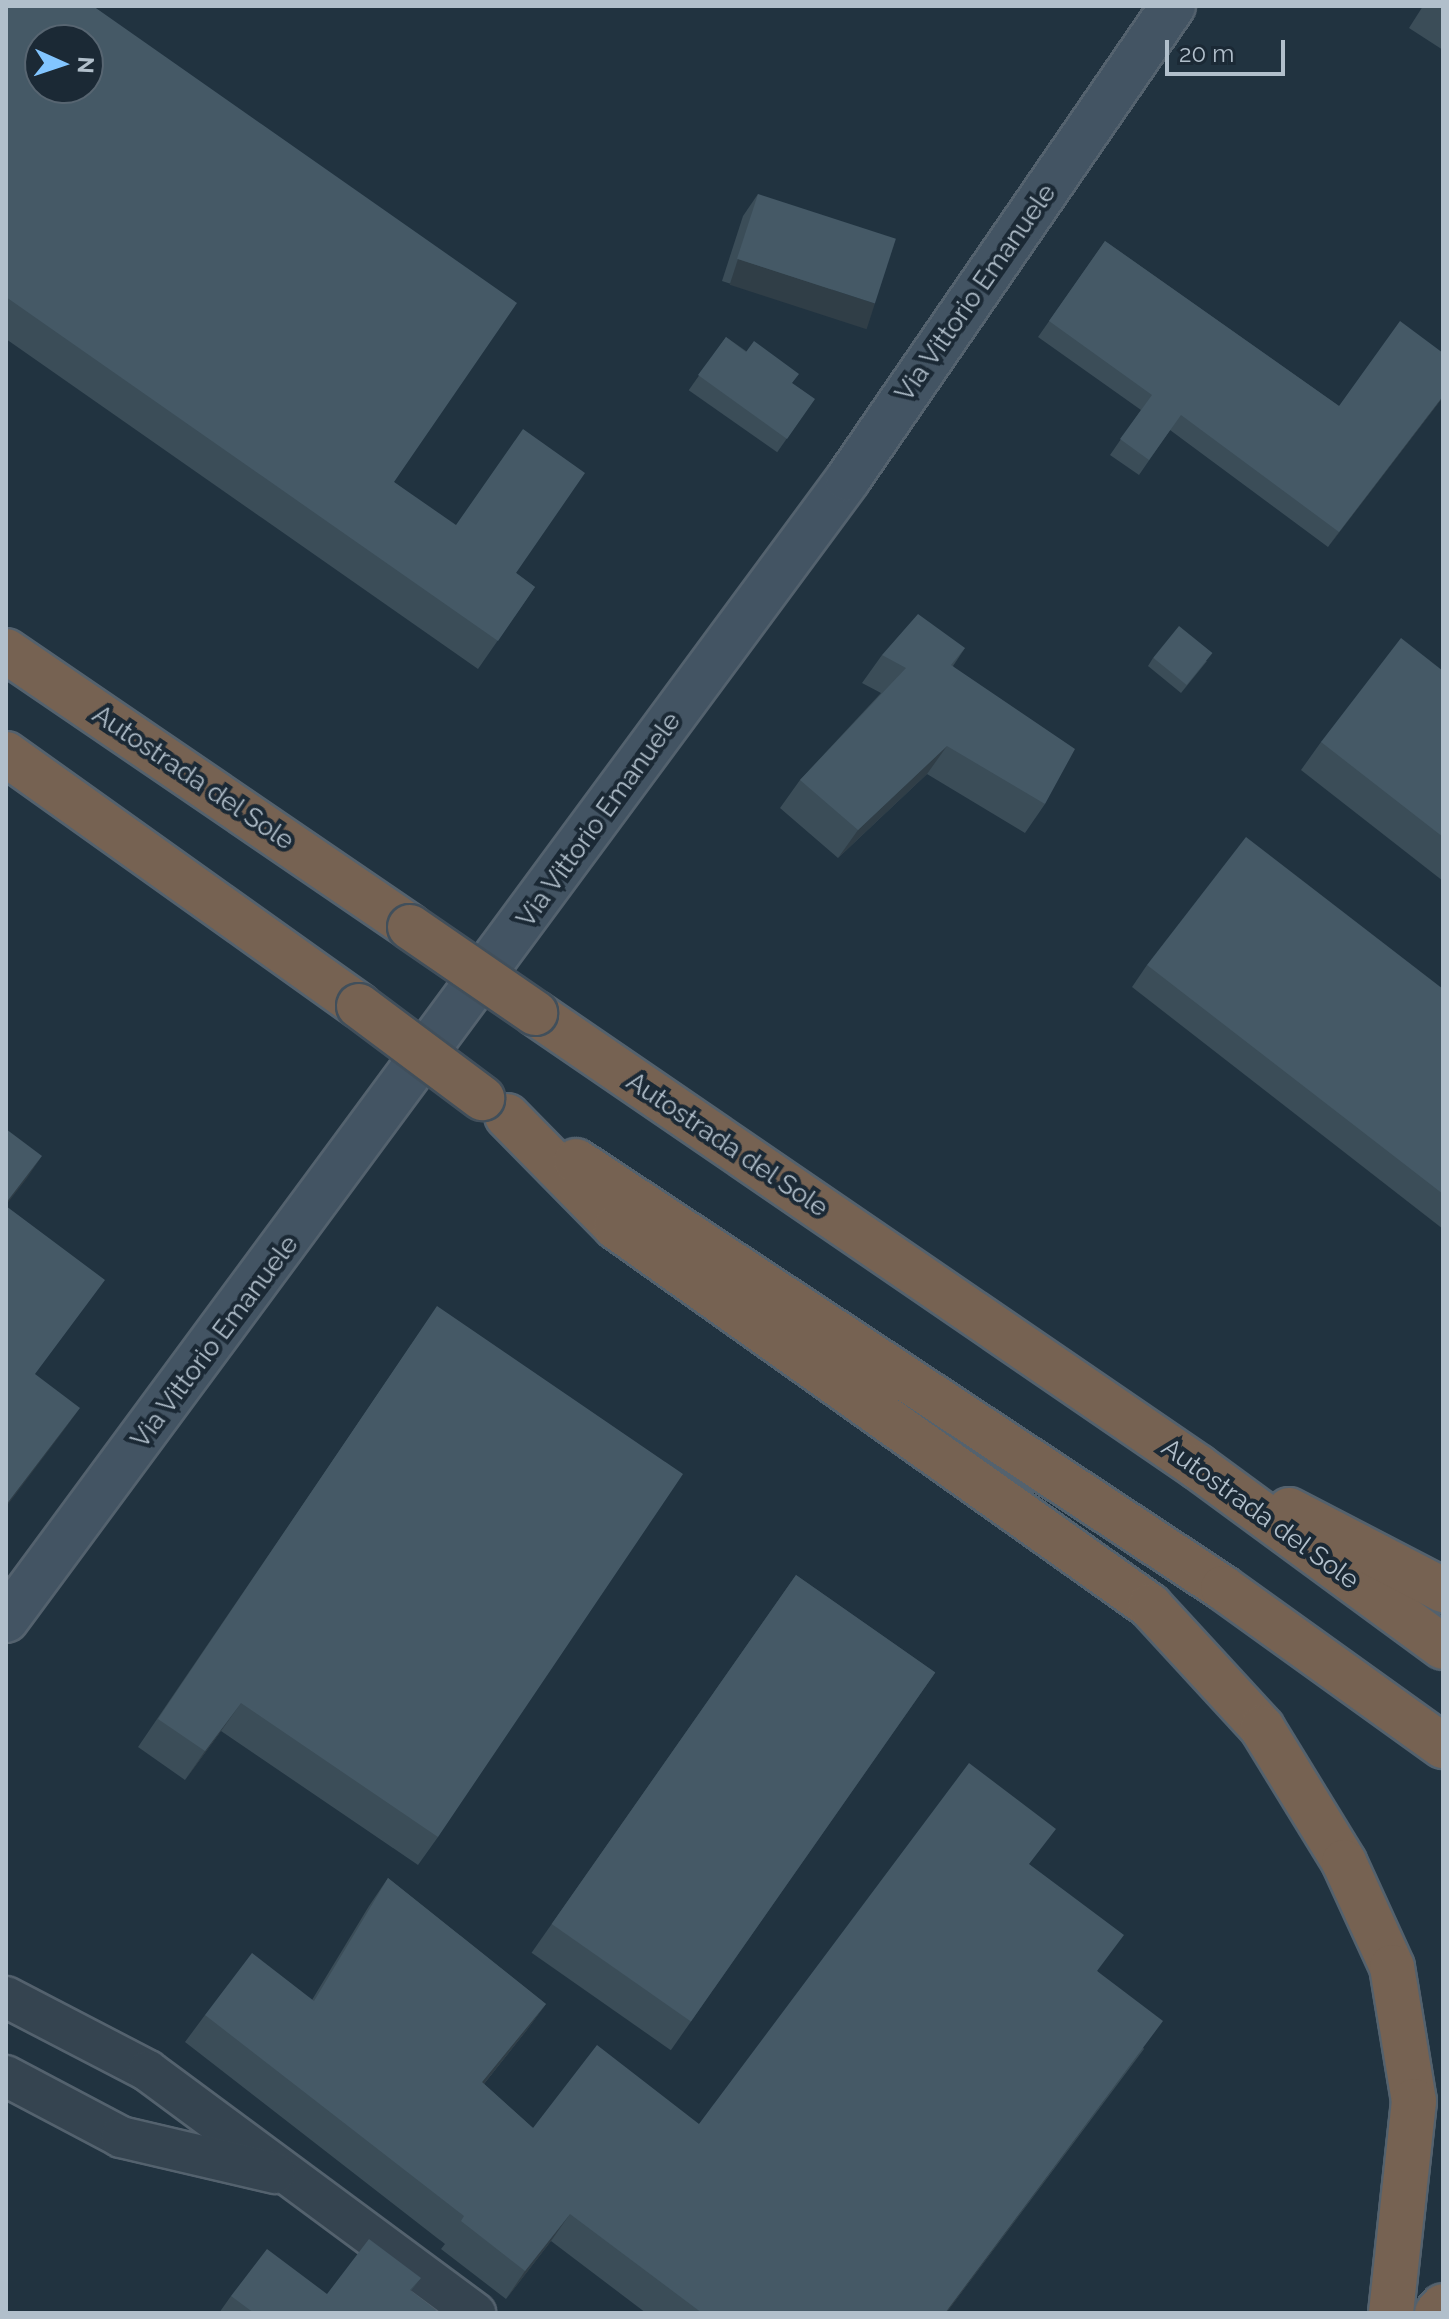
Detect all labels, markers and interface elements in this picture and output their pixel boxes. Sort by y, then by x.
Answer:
north arrow [24,24,104,104]
scale bar [1169,24,1289,74]
text: 20 m [1179,39,1234,68]
text: N [73,56,99,74]
street label: Via Vittorio Emanuele [889,178,1063,408]
street label: Autostrada del Sole [86,699,300,857]
street label: Via Vittorio Emanuele [510,706,688,934]
street label: Autostrada del Sole [620,1066,834,1224]
street label: Via Vittorio Emanuele [125,1229,305,1455]
street label: Autostrada del Sole [1155,1432,1365,1596]

